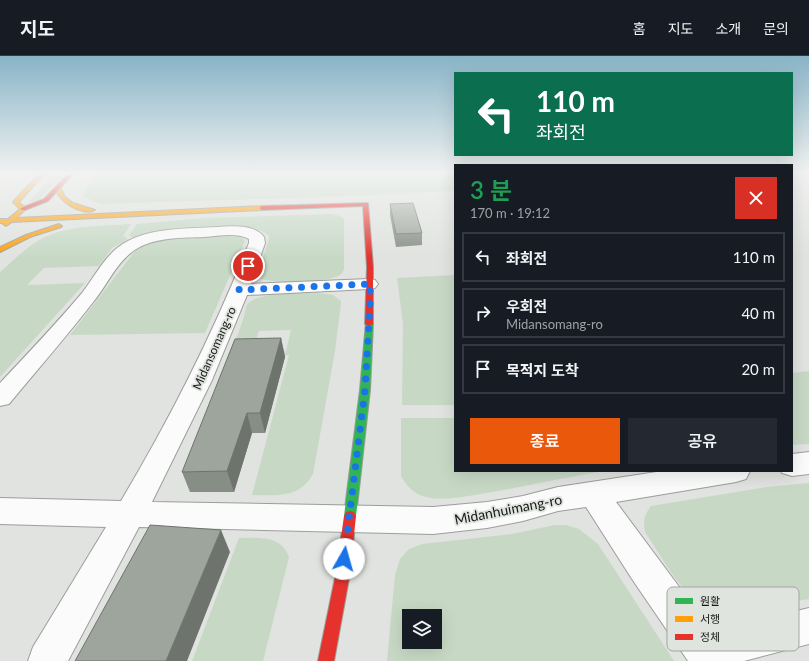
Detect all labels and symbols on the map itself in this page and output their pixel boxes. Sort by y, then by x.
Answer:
pin [231,249,265,283]
street label: Midansomang-ro [189,304,239,392]
street label: Midanhuimang-ro [453,490,563,528]
position arrow [323,538,365,580]
legend [667,587,799,651]
text: 원활 [700,594,720,607]
text: 서행 [700,612,720,625]
text: 정체 [700,630,720,643]

